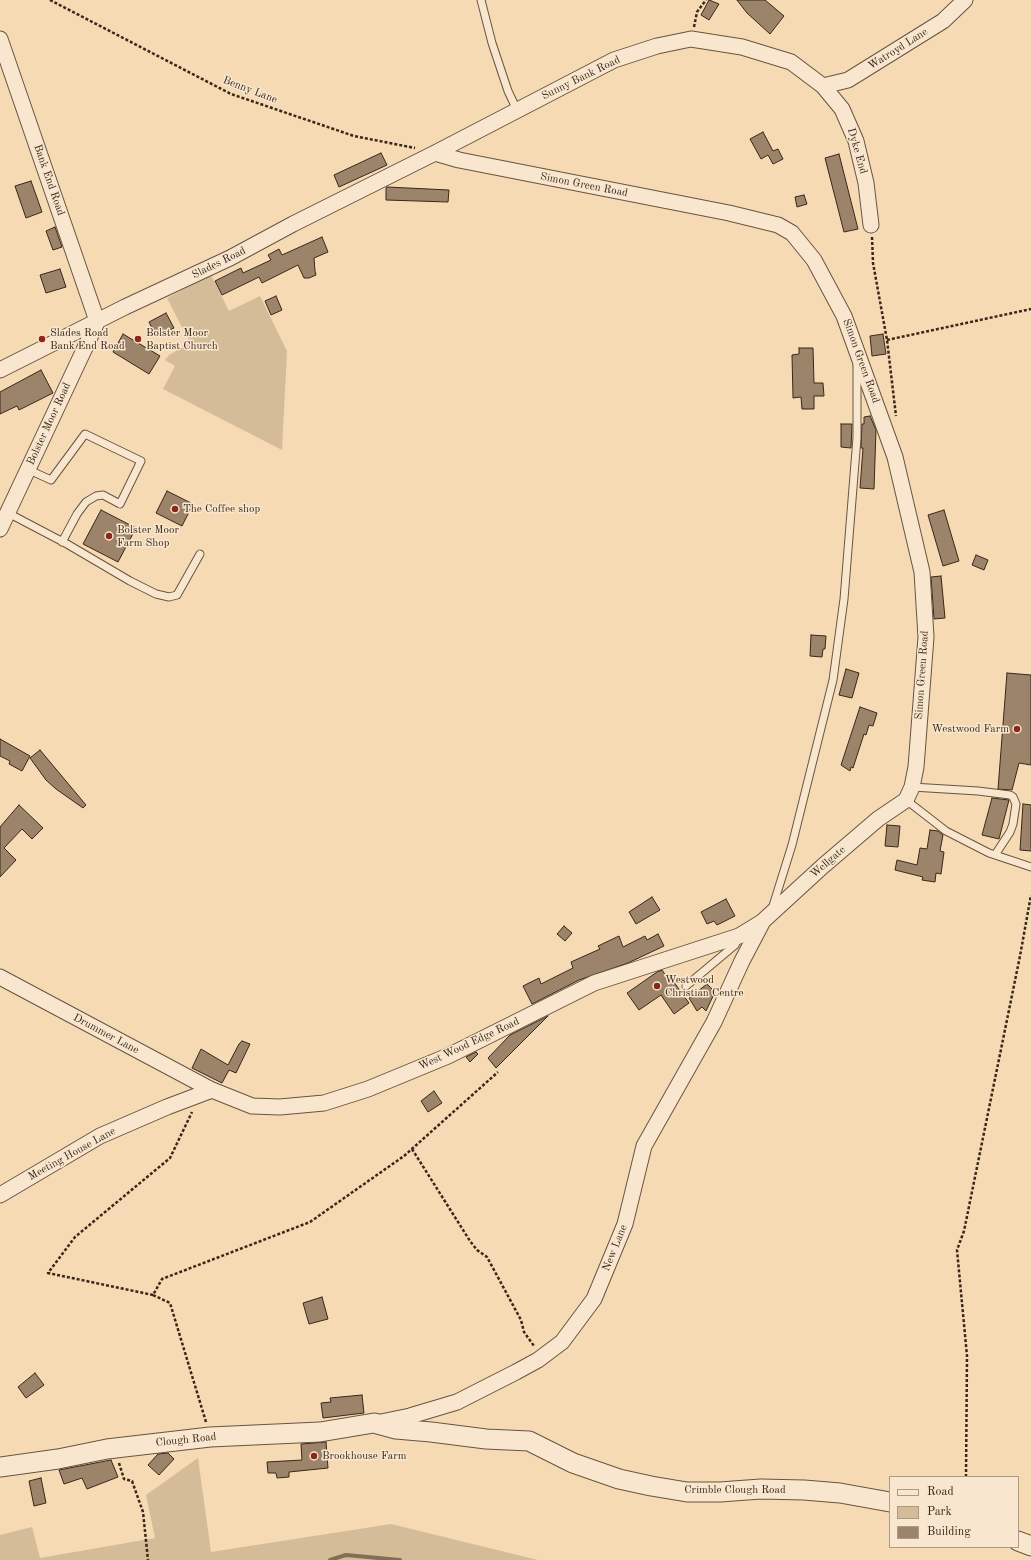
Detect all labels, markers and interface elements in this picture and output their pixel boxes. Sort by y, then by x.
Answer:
street label: Watroyd Lane [866,25,930,73]
street label: Sunny Bank Road [540,53,622,103]
street label: Benny Lane [221,74,279,106]
street label: Dyke End [844,126,870,176]
street label: Bank End Road [31,143,67,217]
street label: Simon Green Road [539,170,629,200]
street label: Slades Road [190,244,248,282]
street label: Simon Green Road [840,317,882,405]
place label: Slades Road Bank End Road [50,326,125,352]
place label: Bolster Moor Baptist Church [146,326,218,352]
marker: Slades Road Bank End Road [37,334,47,344]
marker: Bolster Moor Baptist Church [133,334,143,344]
street label: Bolster Moor Road [24,381,74,467]
place label: The Coffee shop [183,502,260,516]
marker: The Coffee shop [170,504,180,514]
place label: Bolster Moor Farm Shop [117,523,179,549]
marker: Bolster Moor Farm Shop [104,531,114,541]
street label: Simon Green Road [912,630,932,720]
place label: Westwood Farm [931,722,1009,736]
marker: Westwood Farm [1012,724,1022,734]
street label: Wellgate [808,843,848,881]
place label: Westwood Christian Centre [665,973,744,999]
marker: Westwood Christian Centre [652,981,662,991]
street label: Drummer Lane [71,1011,141,1057]
street label: West Wood Edge Road [416,1015,522,1073]
street label: Meeting House Lane [26,1125,118,1183]
street label: New Lane [600,1223,630,1273]
street label: Clough Road [155,1430,217,1450]
place label: Brookhouse Farm [322,1449,406,1463]
marker: Brookhouse Farm [309,1451,319,1461]
legend [889,1476,1019,1548]
street label: Crimble Clough Road [684,1483,786,1497]
text: Road [927,1486,954,1498]
text: Park [927,1506,952,1518]
text: Building [927,1526,971,1538]

